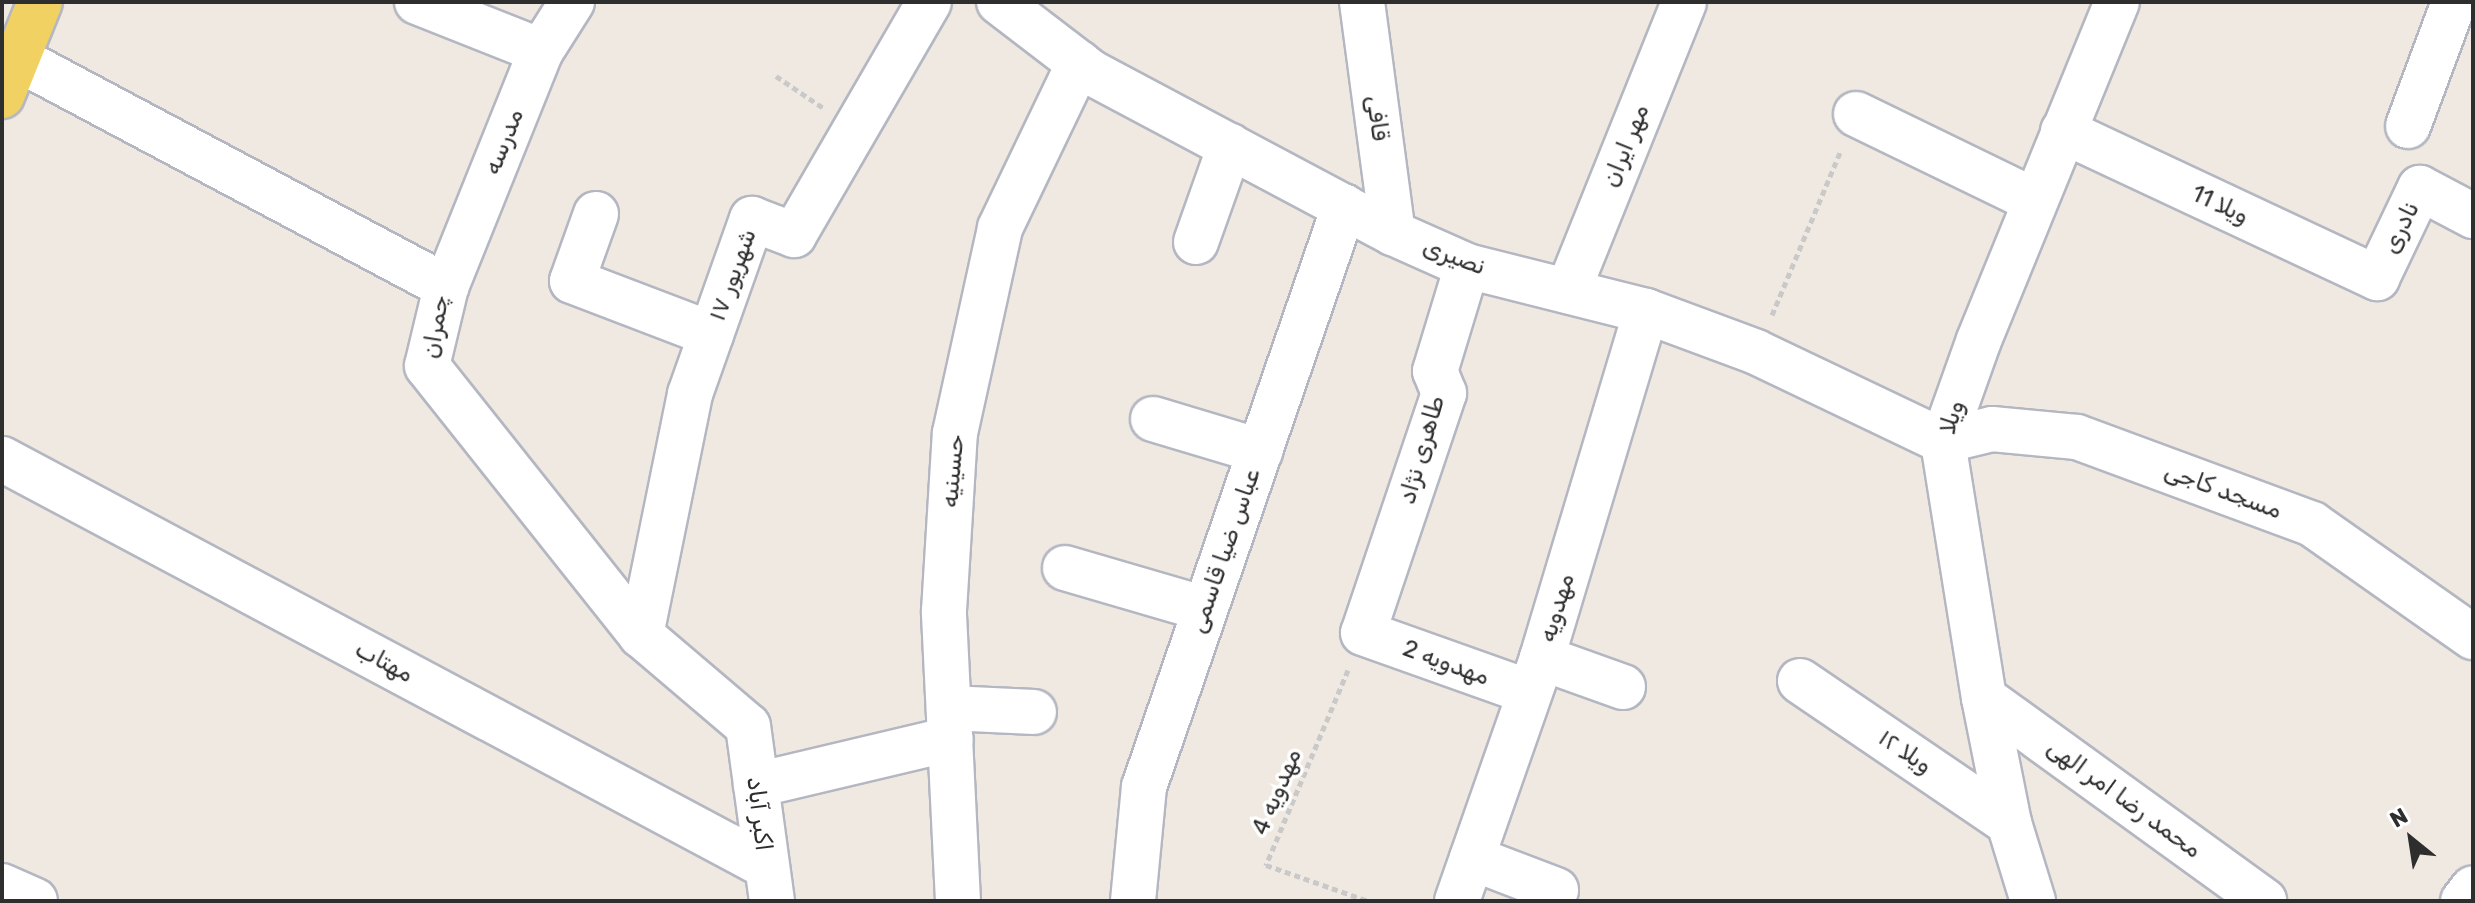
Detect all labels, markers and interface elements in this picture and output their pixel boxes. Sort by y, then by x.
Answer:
street label: قافی [1360,93,1394,143]
street label: مهر ایران [1596,100,1656,192]
street label: مدرسه [478,105,530,179]
street label: ویلا 11 [2187,179,2253,231]
street label: نادری [2376,197,2426,259]
street label: ۱۷ شهریور [703,225,763,325]
street label: نصیری [1419,232,1489,282]
street label: چمران [417,293,455,361]
street label: طاهری نژاد [1393,392,1451,508]
street label: ویلا [1933,397,1971,437]
street label: حسینیه [935,433,971,509]
street label: مسجد کاجی [2160,456,2286,526]
street label: عباس ضیا قاسمی [1183,465,1267,637]
street label: مهدویه [1533,570,1581,646]
street label: مهدویه 2 [1399,634,1493,692]
street label: مهتاب [350,635,418,689]
street label: ویلا ۱۲ [1873,724,1937,780]
street label: محمد رضا امر الهی [2041,733,2207,865]
street label: مهدویه 4 [1246,745,1308,839]
street label: اکبر آباد [740,775,778,853]
north arrow [2371,799,2451,879]
text: N [2385,802,2412,833]

